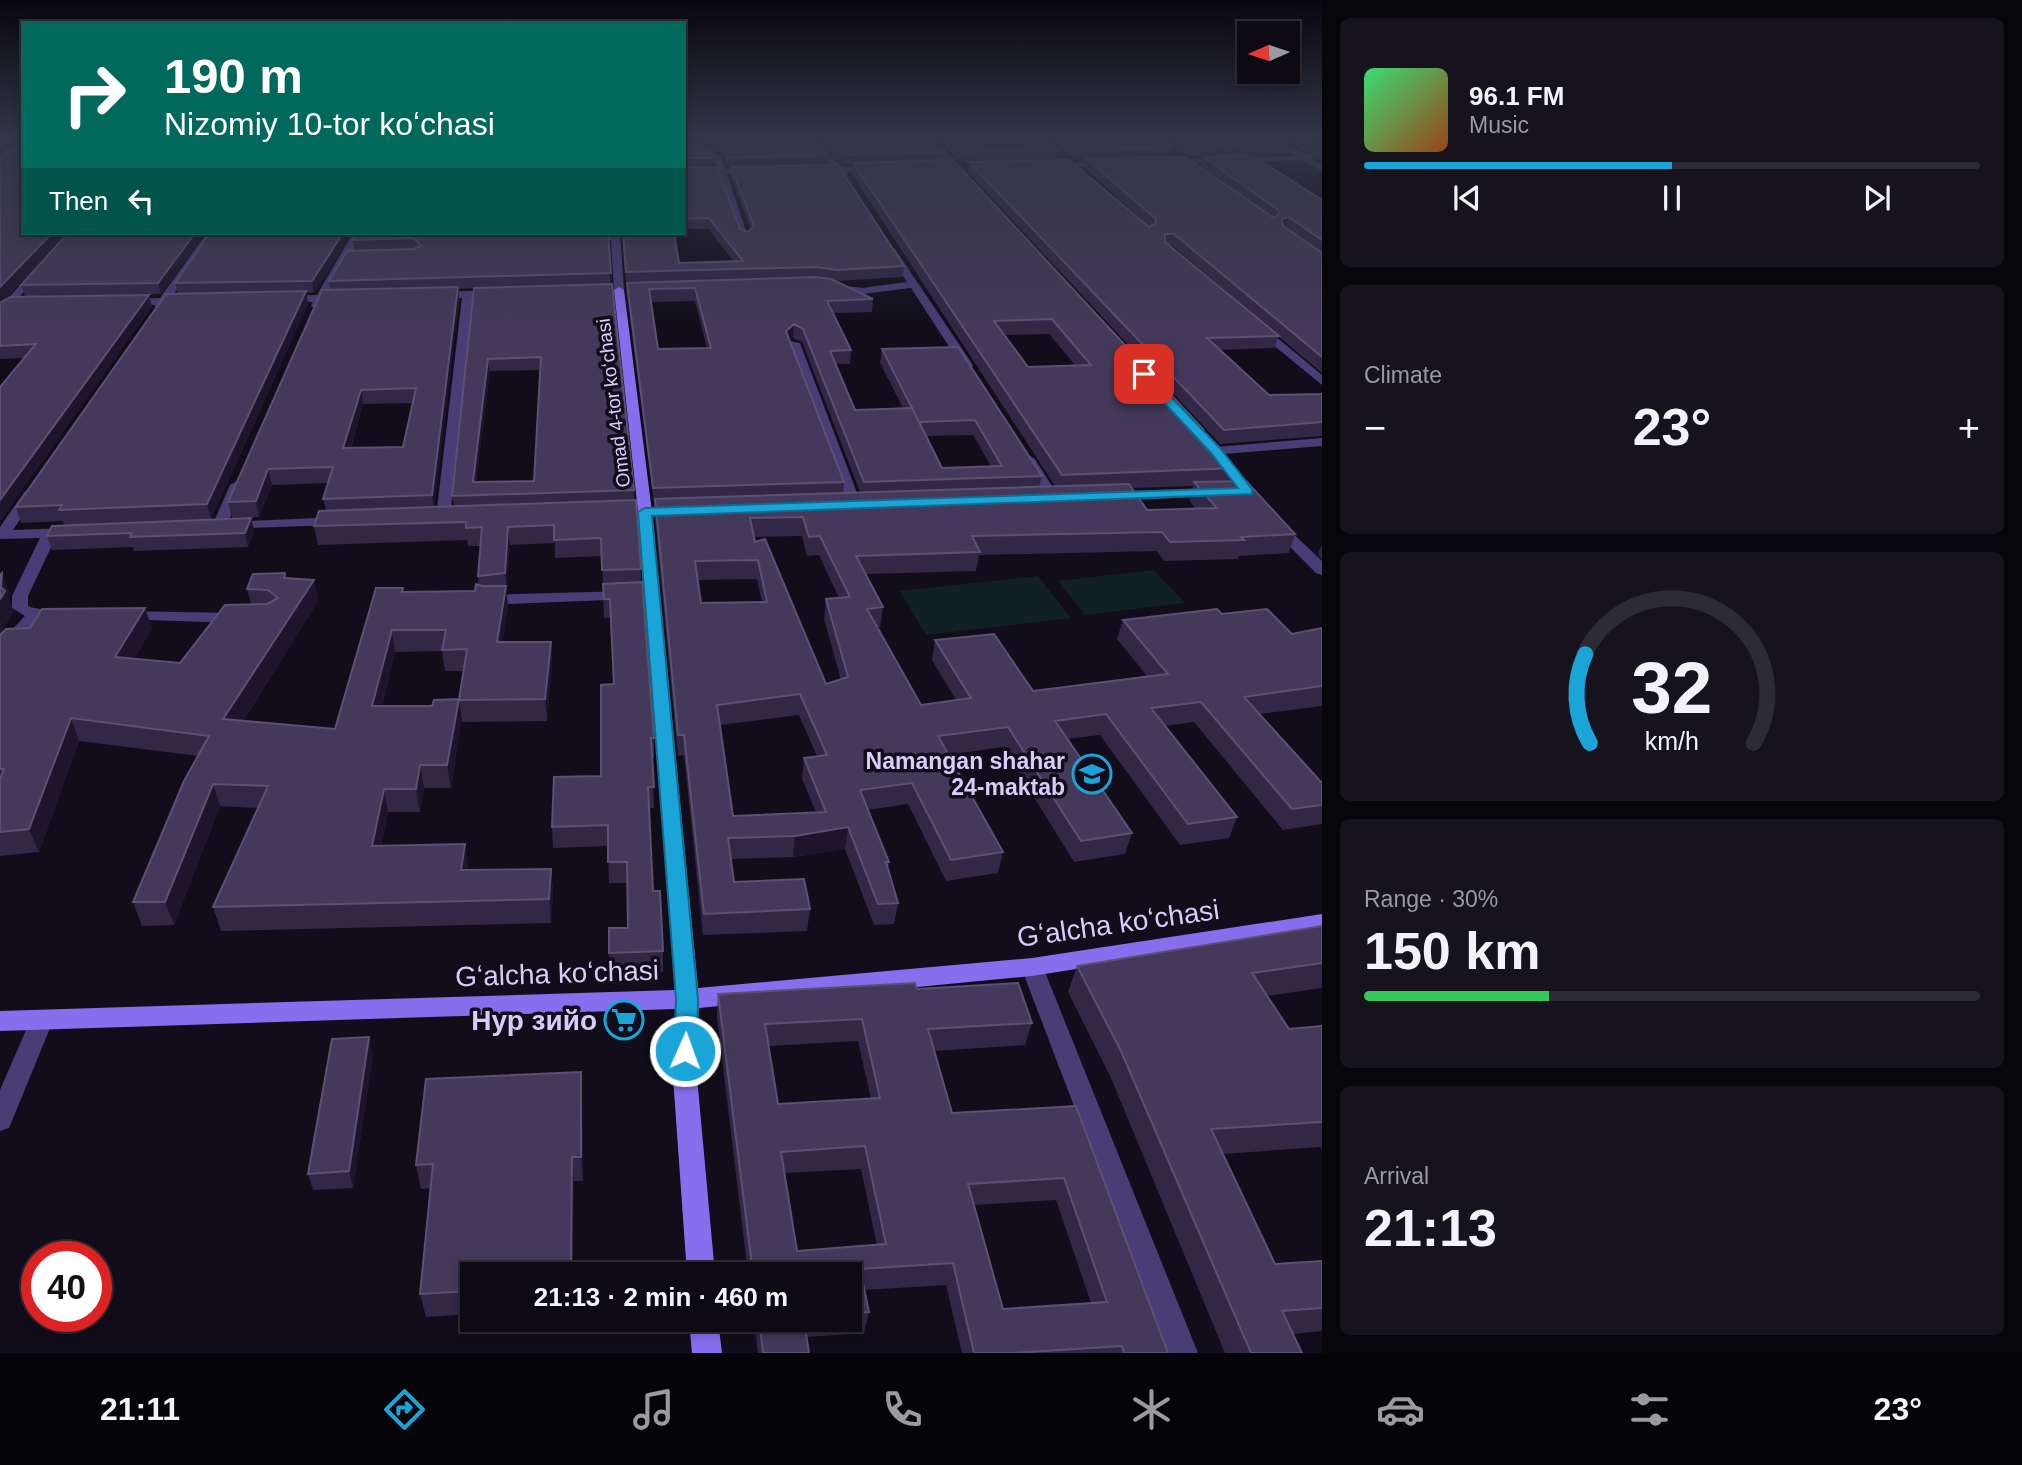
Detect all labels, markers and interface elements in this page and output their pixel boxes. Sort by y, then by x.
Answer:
north arrow [1237,21,1300,84]
map controls [1237,21,1300,84]
icon: right [49,49,140,140]
text: 190 m [164,49,303,103]
text: 96.1 FM [1469,81,1564,111]
text: Nizomiy 10-tor koʻchasi [164,106,495,142]
text: Music [1469,112,1529,138]
icon: previous [1448,179,1486,217]
icon: pause [1653,179,1691,217]
icon: next [1858,179,1896,217]
icon: left [122,182,160,220]
text: Then [49,186,108,216]
street label: Omad 4-tor koʻchasi [593,317,634,489]
pin [1114,344,1174,404]
icon: arrive [1125,355,1163,393]
text: Climate [1364,362,1442,388]
text: 23° [1633,398,1711,456]
text: − [1364,407,1386,449]
text: + [1958,407,1980,449]
text: 32 [1632,647,1712,728]
text: km/h [1645,726,1699,754]
place label: Namangan shahar 24-maktab [866,748,1065,800]
school or university icon: Namangan shahar 24-maktab [1071,753,1113,795]
text: Range · 30% [1364,886,1498,912]
street label: Gʻalcha koʻchasi [1015,894,1221,953]
text: 150 km [1364,922,1540,980]
street label: Gʻalcha koʻchasi [455,954,659,993]
supermarket icon: Нур зийо [603,999,645,1041]
place label: Нур зийо [471,1005,597,1036]
position arrow [648,1014,722,1088]
text: Arrival [1364,1163,1429,1189]
text: 21:13 [1364,1199,1497,1257]
speed limit sign: 40 [21,1241,112,1332]
text: 21:13 · 2 min · 460 m [534,1282,788,1312]
icon: directions [380,1385,429,1434]
icon: music [629,1385,678,1434]
icon: phone [878,1385,927,1434]
icon: climate [1127,1385,1176,1434]
icon: car [1376,1385,1425,1434]
icon: filters [1625,1385,1674,1434]
text: 21:11 [100,1391,180,1427]
text: 23° [1874,1391,1922,1427]

